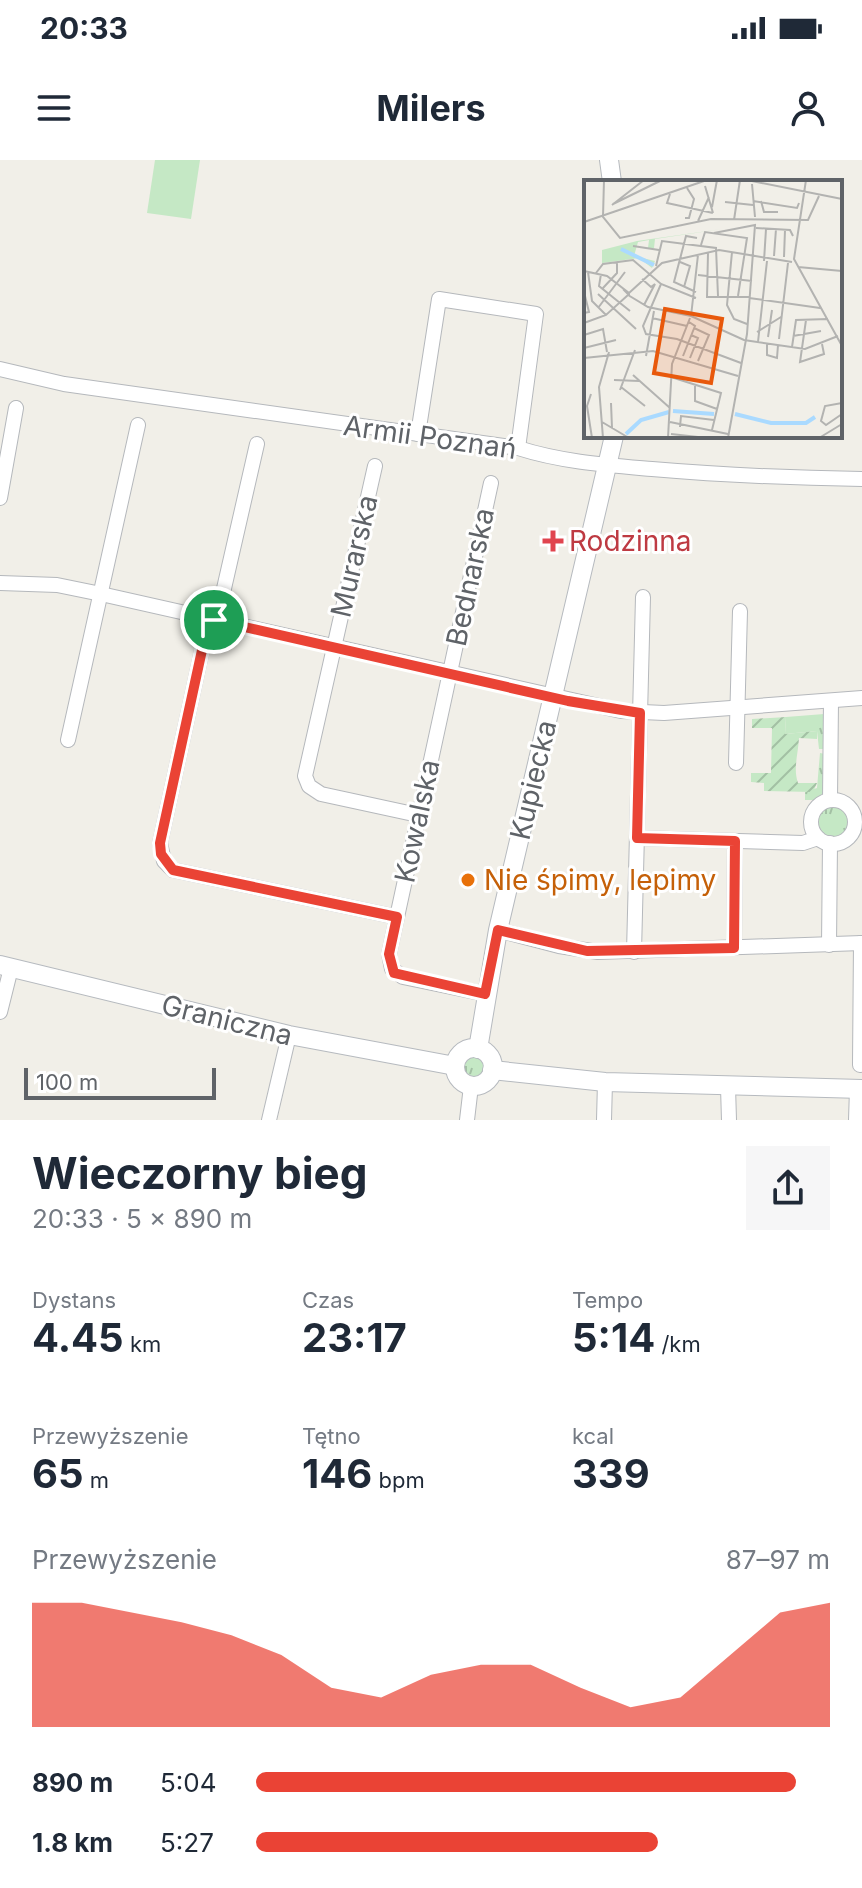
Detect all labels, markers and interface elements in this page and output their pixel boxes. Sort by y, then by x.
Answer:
text: 20:33 [40,10,128,46]
icon: menu [32,86,76,130]
text: Milers [376,86,486,130]
icon: person [786,86,830,130]
inset map [584,180,842,438]
street label: Armii Poznań [341,408,519,466]
street label: Murarska [323,492,385,620]
street label: Bednarska [439,505,501,649]
place label: Rodzinna [569,524,692,558]
marker: Rodzinna [544,532,562,550]
pin [180,586,248,654]
icon: arrive [192,598,236,642]
street label: Kupiecka [503,717,563,843]
street label: Kowalska [387,756,447,886]
place label: Nie śpimy, lepimy [484,863,716,897]
marker: Nie śpimy, lepimy [459,871,477,889]
street label: Graniczna [158,987,296,1053]
scale bar [24,1064,216,1100]
text: 100 m [36,1069,98,1095]
text: Wieczorny bieg [32,1146,368,1200]
button: share [746,1146,830,1230]
text: 20:33 · 5 × 890 m [32,1203,252,1234]
text: Dystans [32,1287,116,1313]
text: Czas [302,1287,354,1313]
text: Tempo [572,1287,643,1313]
text: 4.45 [32,1313,124,1362]
text: 23:17 [302,1313,407,1362]
text: 5:14 [572,1313,655,1362]
text: km [124,1331,161,1357]
text: /km [655,1331,701,1357]
text: Przewyższenie [32,1423,189,1449]
text: Tętno [302,1423,361,1449]
text: kcal [572,1423,614,1449]
text: 65 [32,1449,84,1498]
text: 146 [302,1449,372,1498]
text: 339 [572,1449,650,1498]
text: m [84,1467,109,1493]
text: bpm [372,1467,425,1493]
text: Przewyższenie [32,1544,217,1575]
text: 87–97 m [726,1544,830,1575]
text: 890 m [32,1767,113,1798]
text: 5:04 [160,1767,217,1798]
text: 1.8 km [32,1827,113,1858]
text: 5:27 [160,1827,214,1858]

